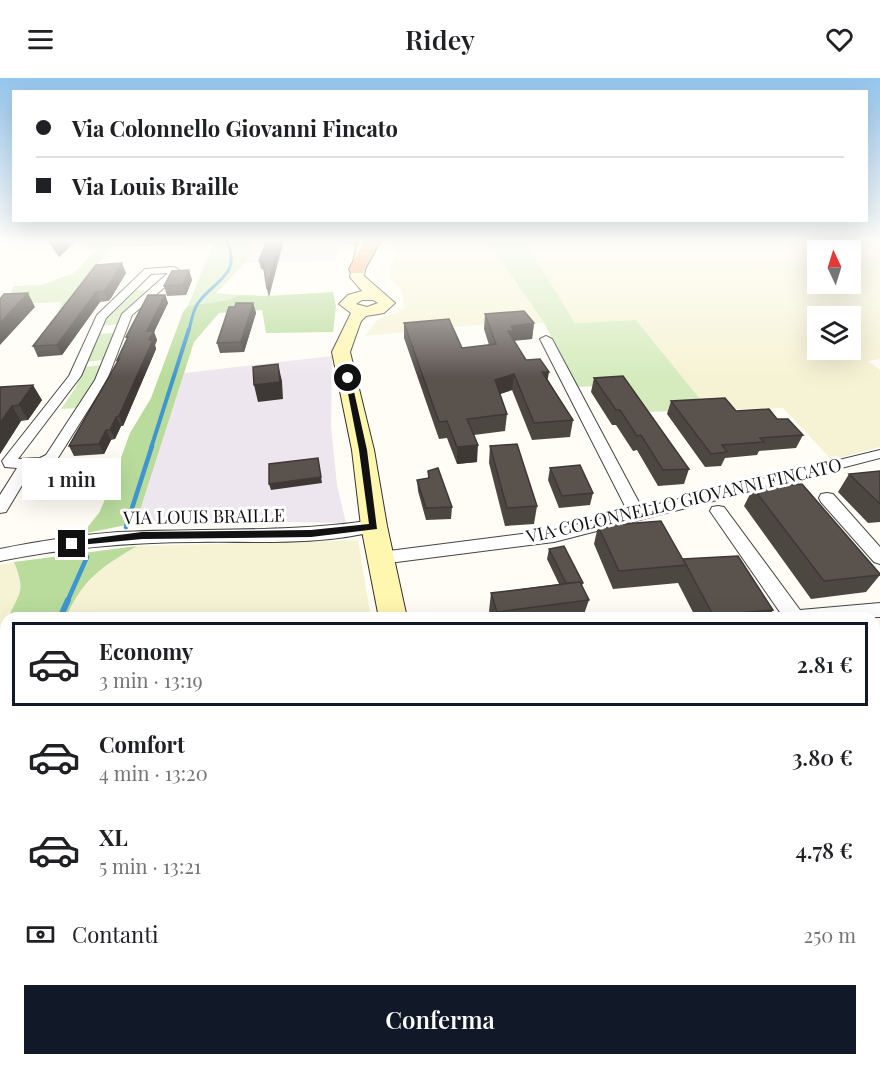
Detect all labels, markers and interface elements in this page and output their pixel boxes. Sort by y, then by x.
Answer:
text: Ridey [405,21,475,57]
icon: menu [24,23,57,56]
icon: heart [823,23,856,56]
text: Via Colonnello Giovanni Fincato [72,113,398,143]
text: Via Louis Braille [72,171,239,201]
north arrow [807,240,861,294]
map controls [807,240,861,360]
button: layers [807,306,861,360]
route start [334,364,361,391]
street label: VIA COLONNELLO GIOVANNI FINCATO [523,452,844,548]
callout: 1 min [22,457,122,499]
text: 1 min [47,465,96,492]
street label: VIA LOUIS BRAILLE [122,503,285,529]
route end [58,530,85,557]
text: Economy [99,636,193,666]
icon: car [27,637,81,691]
text: 2.81 € [797,649,853,679]
text: 3 min · 13:19 [99,666,203,693]
text: Comfort [99,729,185,759]
icon: car [27,730,81,784]
text: 3.80 € [792,742,853,772]
text: 4 min · 13:20 [99,759,208,786]
text: XL [99,822,128,852]
icon: car [27,823,81,877]
text: 4.78 € [796,835,853,865]
text: 5 min · 13:21 [99,852,201,879]
icon: cash [24,918,57,951]
text: Contanti [72,919,158,949]
text: 250 m [803,921,856,948]
button: Conferma [24,985,856,1054]

